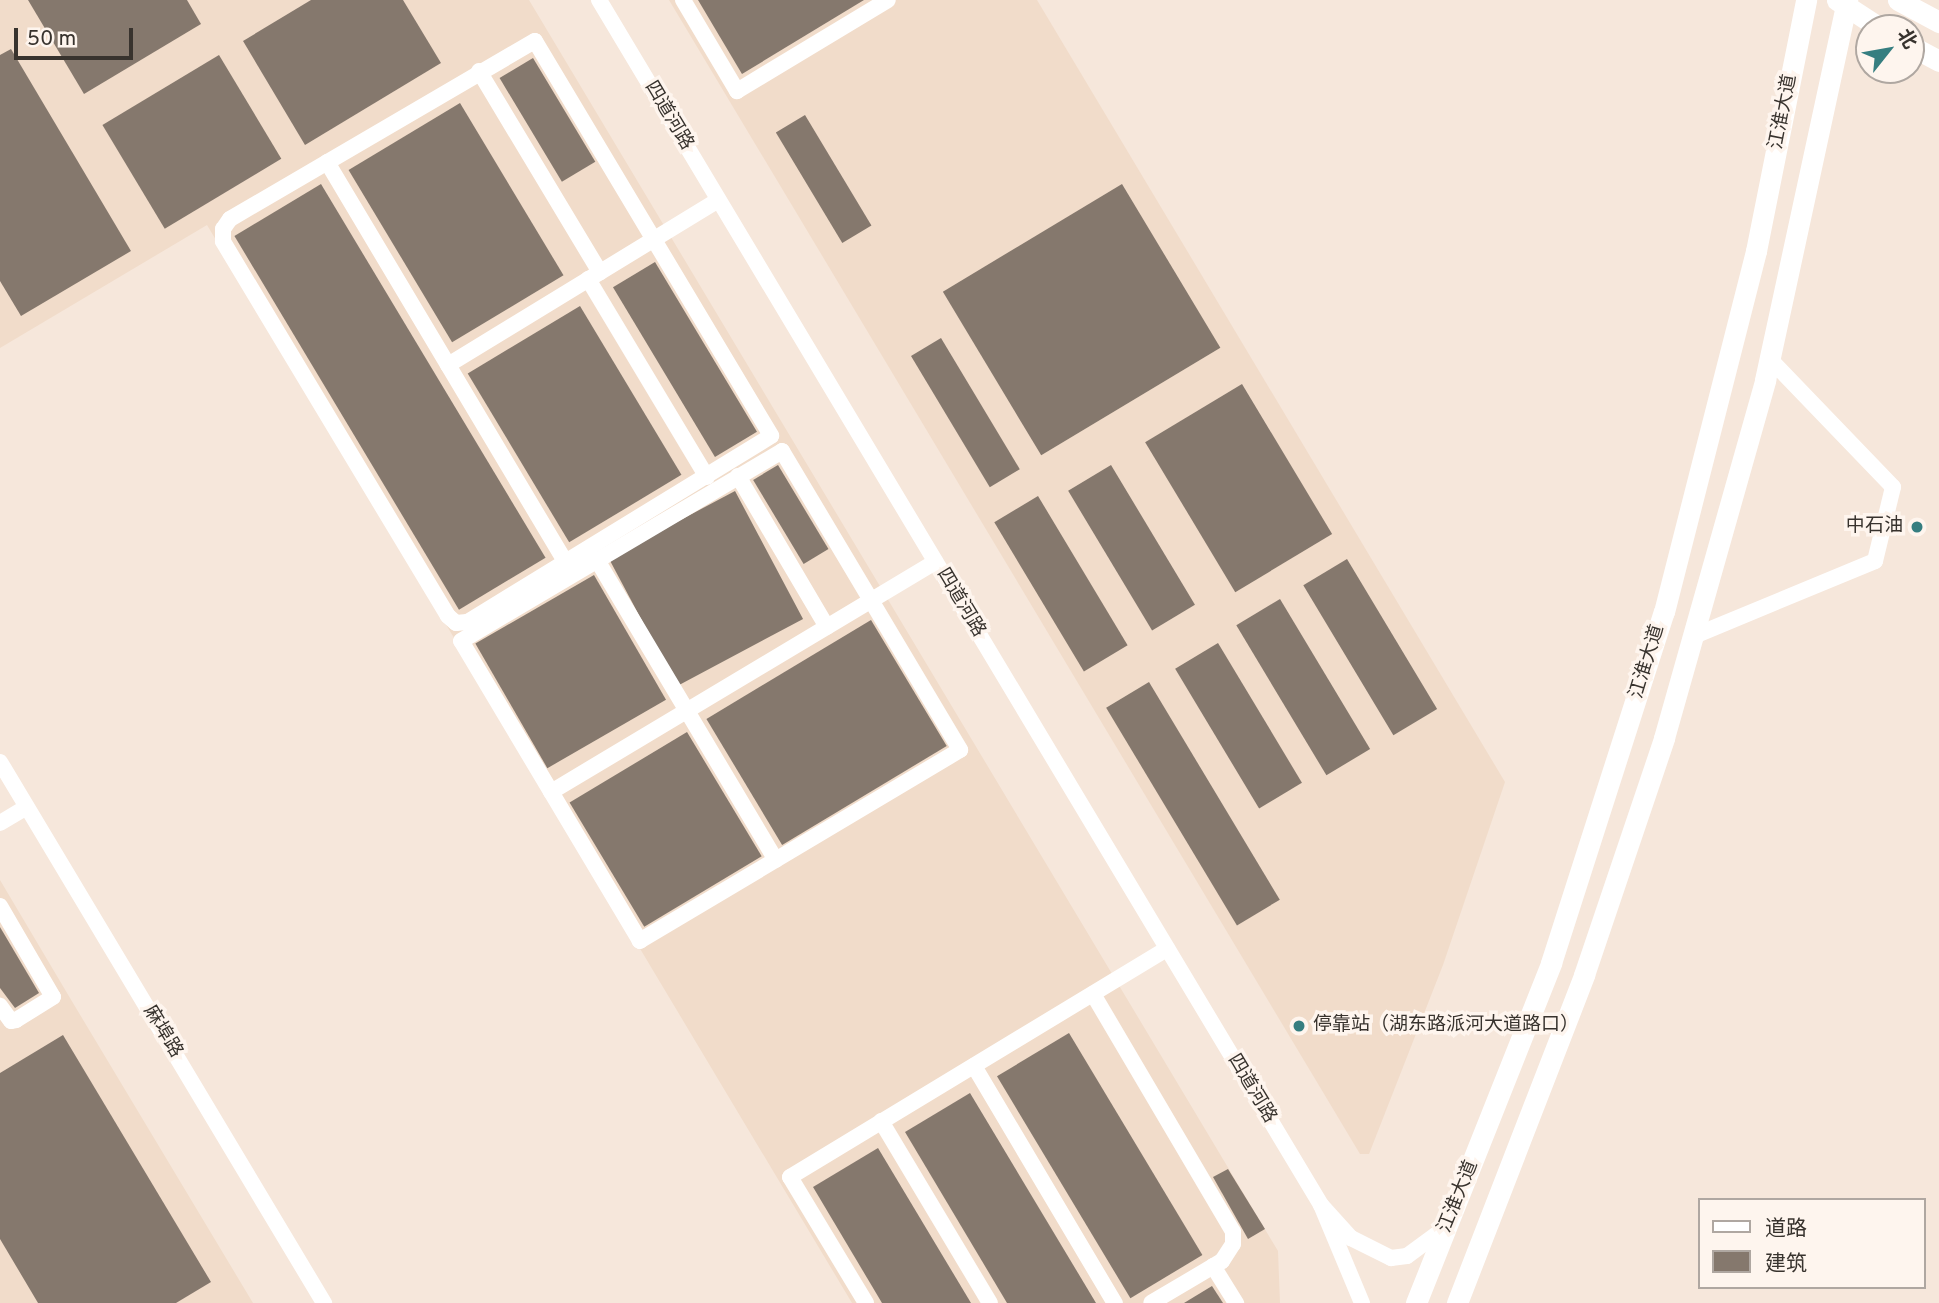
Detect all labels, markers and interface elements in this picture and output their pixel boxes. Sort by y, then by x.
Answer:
scale bar [18,14,136,58]
north arrow [1855,14,1925,84]
text: 北 [1891,25,1921,54]
text: 50 m [27,26,76,53]
street label: 江淮大道 [1766,73,1802,151]
street label: 四道河路 [639,78,697,154]
place label: 中石油 [1846,516,1903,538]
marker: 中石油 [1909,519,1925,535]
street label: 四道河路 [931,565,989,641]
street label: 江淮大道 [1626,622,1670,702]
street label: 麻埠路 [138,1002,186,1062]
place label: 停靠站（湖东路派河大道路口） [1313,1015,1579,1037]
marker: 停靠站（湖东路派河大道路口） [1291,1018,1307,1034]
street label: 四道河路 [1222,1051,1280,1127]
street label: 江淮大道 [1434,1157,1484,1237]
legend [1698,1198,1925,1289]
text: 道路 [1765,1216,1807,1243]
text: 建筑 [1765,1251,1807,1278]

